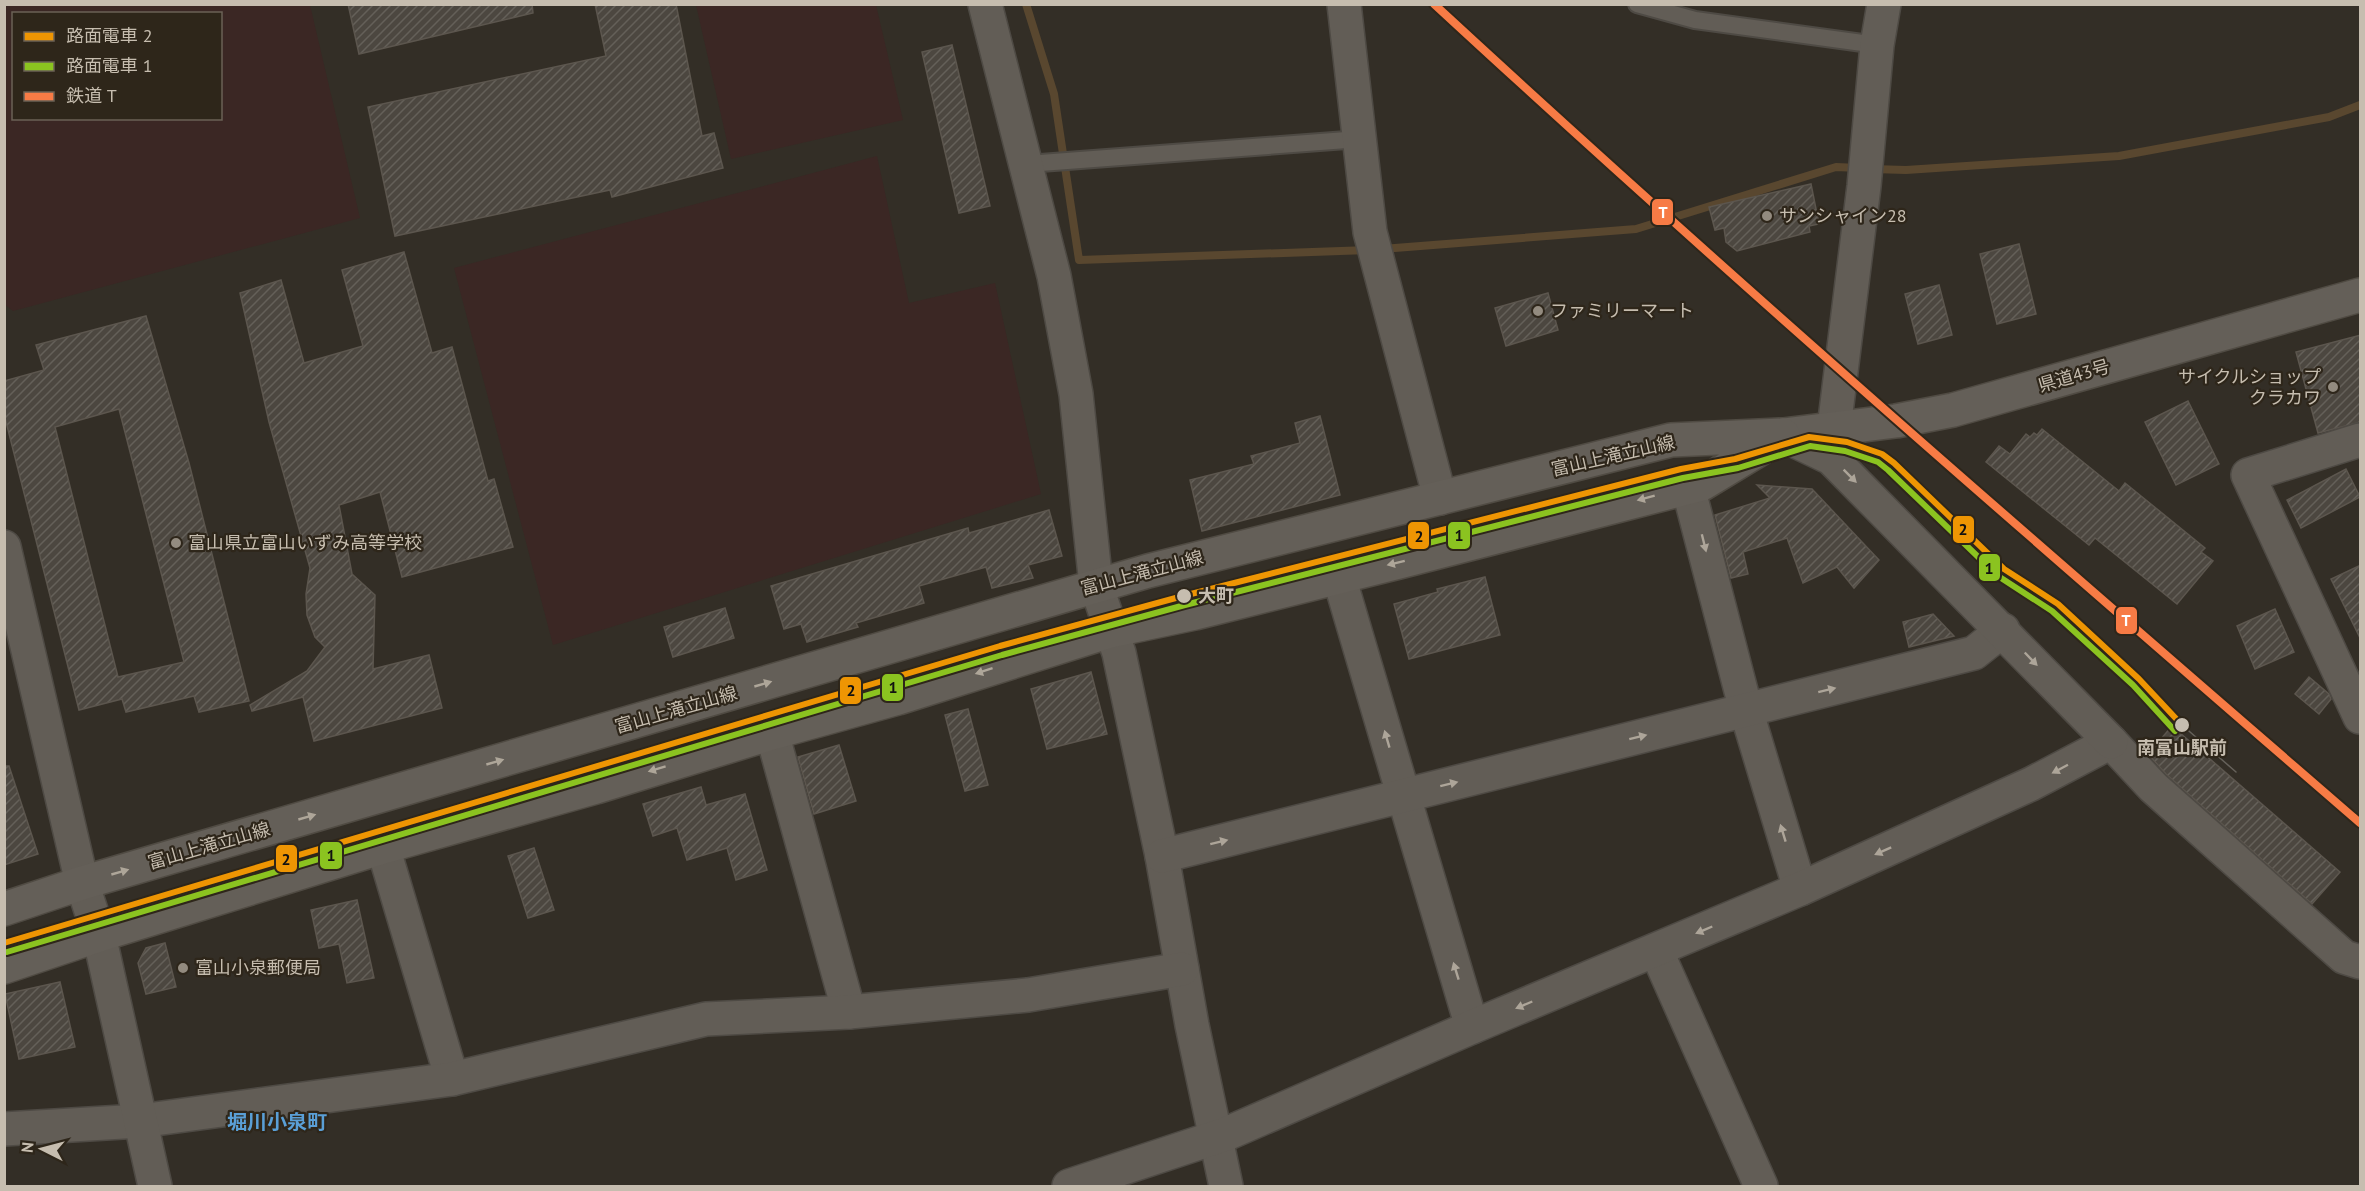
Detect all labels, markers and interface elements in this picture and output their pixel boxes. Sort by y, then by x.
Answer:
legend [12,12,222,120]
text: 路面電車 2 [66,24,153,47]
text: 路面電車 1 [66,54,153,77]
text: 鉄道 T [66,84,117,107]
line badge: T [1651,198,1674,226]
text: T [1658,202,1668,222]
place label: サンシャイン28 [1779,204,1907,227]
marker: サンシャイン28 [1760,209,1774,223]
place label: ファミリーマート [1550,299,1694,322]
marker: ファミリーマート [1531,304,1545,318]
street label: 県道43号 [2035,354,2112,397]
place label: サイクルショップ クラカワ [2178,365,2321,409]
marker: サイクルショップ クラカワ [2326,380,2340,394]
street label: 富山上滝立山線 [1549,430,1677,481]
one-way arrow [1842,469,1856,483]
one-way arrow [1637,494,1655,503]
line badge: 2 [1952,515,1975,544]
text: 2 [1958,519,1968,539]
line badge: 2 [1407,521,1430,550]
line badge: 1 [1447,521,1471,550]
text: 1 [1454,525,1464,545]
text: 2 [1414,526,1424,546]
place label: 富山県立富山いずみ高等学校 [188,531,422,554]
one-way arrow [1699,534,1709,553]
marker: 富山県立富山いずみ高等学校 [169,536,183,550]
street label: 富山上滝立山線 [1078,545,1206,600]
line badge: 1 [1978,553,2001,582]
text: 1 [1984,558,1994,578]
one-way arrow [1387,559,1405,569]
place label: 大町 [1198,584,1234,607]
marker: 大町 [1175,587,1193,605]
line badge: T [2115,606,2138,635]
text: T [2121,610,2131,630]
one-way arrow [2024,652,2038,666]
one-way arrow [975,667,993,676]
line badge: 1 [881,673,904,702]
line badge: 2 [839,676,862,705]
text: 1 [888,677,898,697]
one-way arrow [753,679,772,689]
text: 2 [846,680,856,700]
street label: 富山上滝立山線 [612,681,740,738]
one-way arrow [1818,684,1836,694]
marker: 南富山駅前 [2173,716,2191,734]
one-way arrow [1382,730,1391,748]
one-way arrow [1629,731,1647,741]
place label: 南富山駅前 [2137,736,2227,759]
one-way arrow [486,757,504,767]
one-way arrow [648,764,666,774]
one-way arrow [2051,764,2068,774]
one-way arrow [1440,779,1458,789]
one-way arrow [299,812,317,821]
street label: 富山上滝立山線 [145,817,273,874]
one-way arrow [1778,824,1787,842]
one-way arrow [1210,837,1228,846]
line badge: 1 [319,841,343,870]
line badge: 2 [275,844,298,873]
text: 1 [326,845,336,865]
one-way arrow [1874,847,1891,856]
text: 2 [281,849,291,869]
one-way arrow [111,866,129,876]
one-way arrow [1695,925,1713,935]
place label: 富山小泉郵便局 [195,956,321,979]
marker: 富山小泉郵便局 [176,961,190,975]
one-way arrow [1451,962,1460,980]
one-way arrow [1515,1000,1533,1010]
district label: 堀川小泉町 [227,1109,327,1135]
north arrow [12,1119,72,1179]
text: N [17,1141,38,1154]

